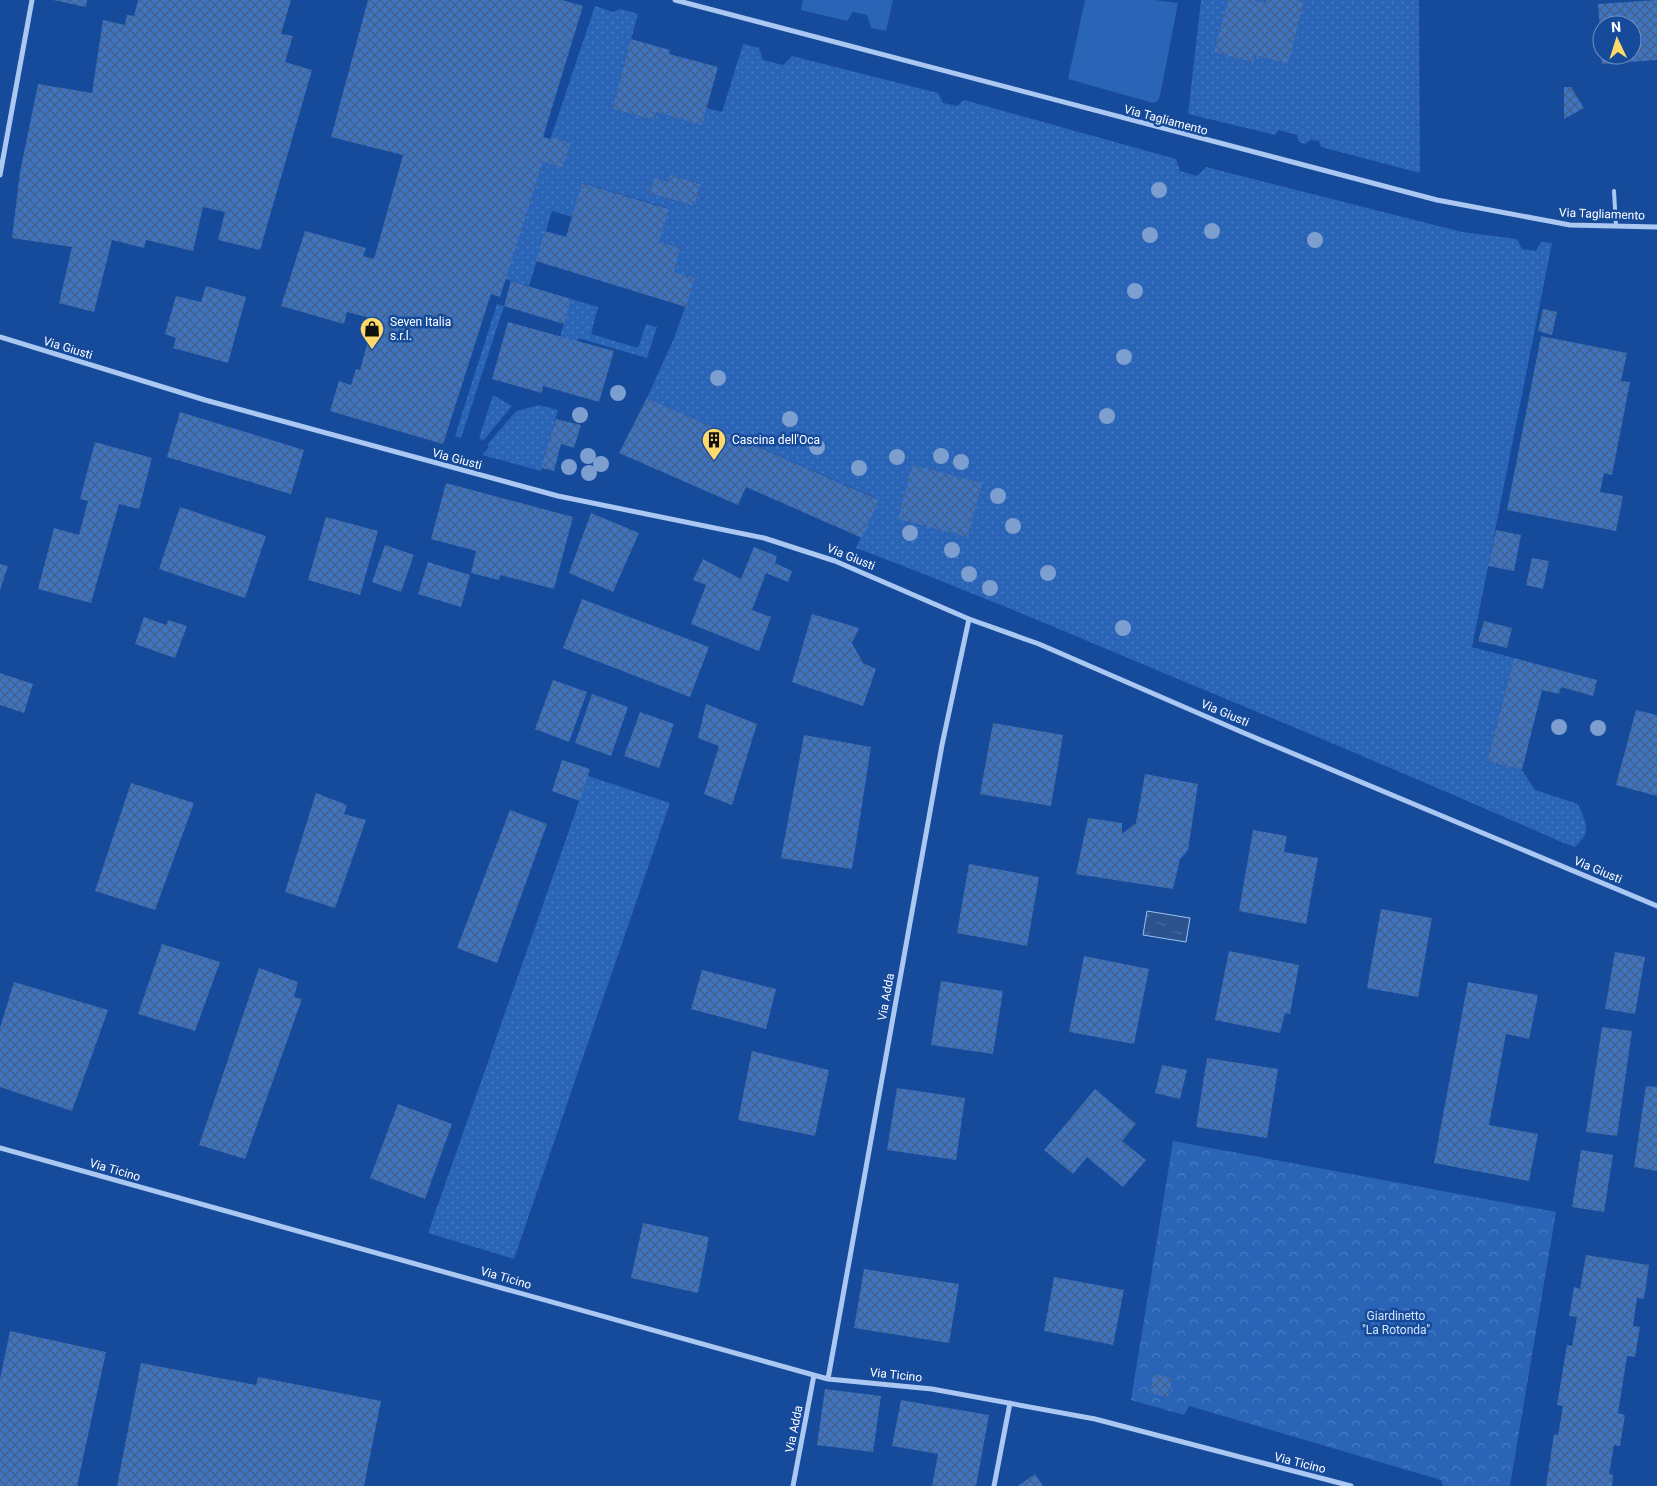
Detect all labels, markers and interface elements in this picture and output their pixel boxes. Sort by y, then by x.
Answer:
north arrow [1592,15,1642,65]
text: N [1611,19,1622,35]
street label: Via Tagliamento [1123,102,1210,138]
street label: Via Tagliamento [1559,206,1645,223]
place label: Seven Italia s.r.l. [390,315,451,343]
shop icon: Seven Italia s.r.l. [359,316,385,350]
street label: Via Giusti [42,334,94,362]
building icon: Cascina dell'Oca [701,427,727,461]
place label: Cascina dell'Oca [732,433,820,447]
street label: Via Giusti [431,446,483,472]
street label: Via Giusti [825,541,877,573]
street label: Via Giusti [1199,697,1251,729]
street label: Via Giusti [1572,854,1624,886]
street label: Via Adda [875,972,897,1022]
street label: Via Ticino [88,1156,142,1184]
street label: Via Ticino [479,1264,533,1292]
park label: Giardinetto "La Rotonda" [1362,1309,1430,1337]
street label: Via Ticino [869,1365,923,1385]
street label: Via Adda [783,1404,805,1454]
street label: Via Ticino [1273,1450,1327,1476]

